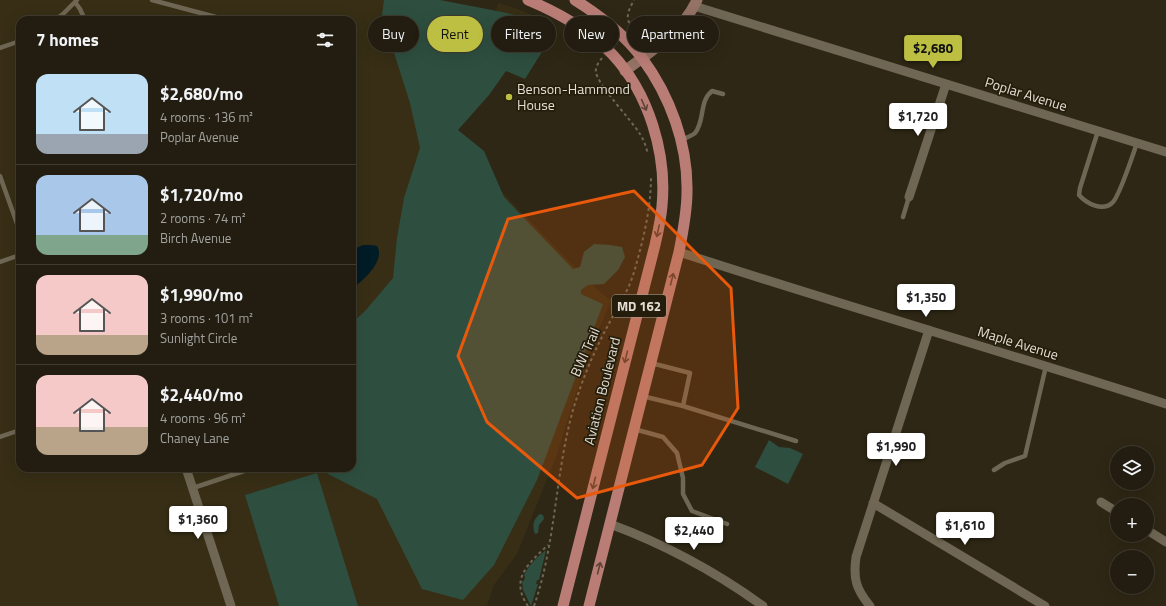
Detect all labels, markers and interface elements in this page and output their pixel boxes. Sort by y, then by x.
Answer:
chip: Buy [368,16,419,52]
chip: Rent [427,16,483,52]
chip: Filters [491,16,556,52]
chip: New [564,16,619,52]
chip: Apartment [627,16,719,52]
text: 7 homes [36,27,99,53]
icon: filters [314,29,336,51]
pin: $2,680 [900,35,966,69]
text: $2,680 [913,38,953,58]
street label: Poplar Avenue [982,71,1070,116]
place label: Benson-Hammond House [517,78,630,115]
text: $2,680/mo [160,81,243,107]
icon: home [68,90,116,138]
marker: Benson-Hammond House [504,92,514,102]
one-way arrow [641,98,648,110]
pin: $1,720 [885,103,951,137]
text: $1,720 [898,106,938,126]
text: 4 rooms · 136 m² [160,107,253,127]
text: Poplar Avenue [160,127,239,147]
text: $1,720/mo [160,182,243,208]
icon: home [68,191,116,239]
text: 2 rooms · 74 m² [160,208,246,228]
one-way arrow [653,224,661,237]
text: Birch Avenue [160,228,231,248]
one-way arrow [669,273,676,286]
text: $1,990/mo [160,282,243,308]
pin: $1,350 [893,284,959,318]
text: $1,350 [906,287,946,307]
icon: home [68,291,116,339]
road number: MD 162 [612,295,666,317]
text: 3 rooms · 101 m² [160,308,253,328]
street label: Maple Avenue [975,320,1061,365]
street label: BWI Trail [564,324,605,380]
text: Sunlight Circle [160,328,237,348]
street label: Aviation Boulevard [578,335,625,447]
one-way arrow [622,351,629,364]
text: $2,440/mo [160,382,243,408]
icon: home [68,391,116,439]
text: 4 rooms · 96 m² [160,408,246,428]
text: Chaney Lane [160,428,229,448]
pin: $1,990 [863,433,929,467]
text: $1,990 [876,436,916,456]
map controls [1110,446,1154,594]
button: layers [1110,446,1154,490]
one-way arrow [590,477,597,490]
button: + [1110,498,1154,542]
pin: $1,360 [165,506,231,540]
text: $1,360 [178,509,218,529]
pin: $1,610 [932,512,998,546]
text: $1,610 [945,515,985,535]
pin: $2,440 [661,517,727,551]
text: $2,440 [674,520,714,540]
button: − [1110,550,1154,594]
one-way arrow [595,562,603,575]

